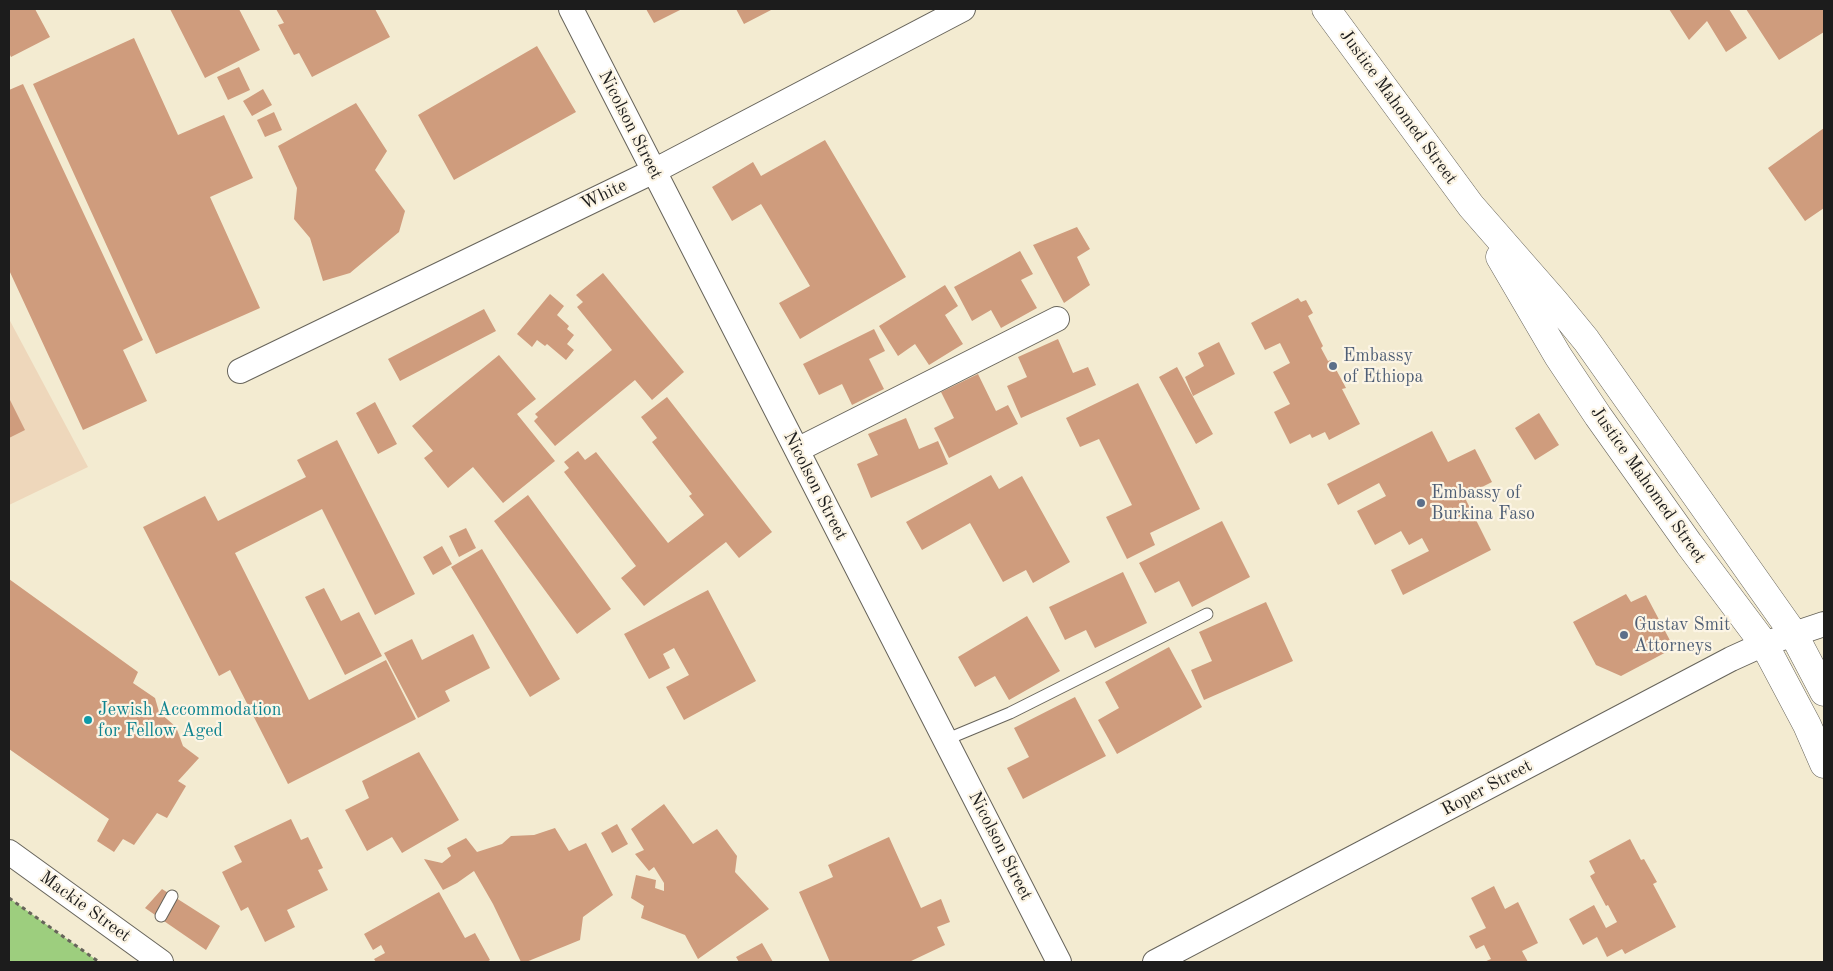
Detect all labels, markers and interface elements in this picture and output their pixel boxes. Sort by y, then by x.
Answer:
street label: Justice Mahomed Street [1334,25,1462,189]
street label: Nicolson Street [593,67,667,183]
street label: White [577,175,631,215]
place label: Embassy of Ethiopa [1343,345,1423,388]
marker: Embassy of Ethiopa [1327,360,1339,372]
street label: Justice Mahomed Street [1586,402,1710,568]
street label: Nicolson Street [778,428,852,544]
place label: Embassy of Burkina Faso [1431,482,1535,524]
marker: Embassy of Burkina Faso [1415,497,1427,509]
place label: Gustav Smit Attorneys [1634,614,1730,656]
marker: Gustav Smit Attorneys [1618,629,1630,641]
place label: Jewish Accommodation for Fellow Aged [98,699,281,742]
marker: Jewish Accommodation for Fellow Aged [82,714,94,726]
street label: Roper Street [1438,755,1536,821]
street label: Nicolson Street [963,788,1037,904]
street label: Mackie Street [35,867,135,947]

